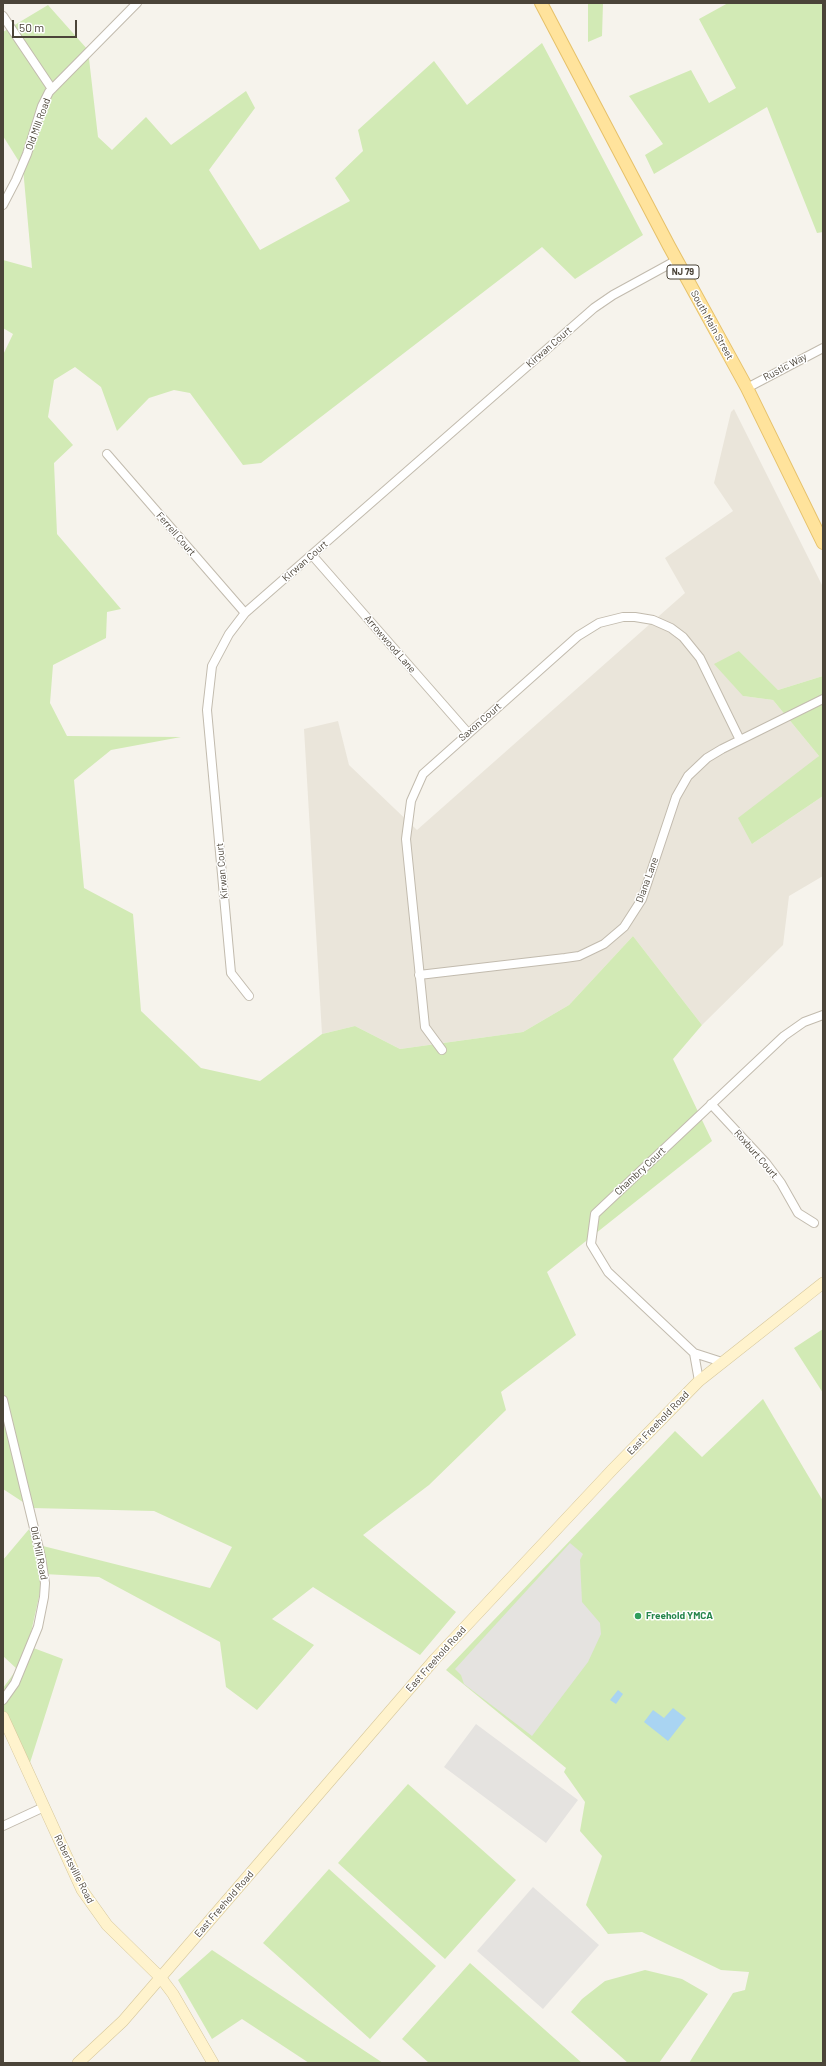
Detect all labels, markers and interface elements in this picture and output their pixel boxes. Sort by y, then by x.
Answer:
scale bar [14,12,79,38]
text: 50 m [19,20,44,34]
street label: Old Mill Road [23,96,53,152]
road number: NJ 79 [667,265,699,279]
street label: South Main Street [688,288,736,362]
street label: Kirwan Court [524,324,574,370]
street label: Rustic Way [761,351,809,383]
street label: Ferrell Court [154,510,198,558]
street label: Kirwan Court [280,538,330,584]
street label: Arrowwood Lane [362,613,418,675]
street label: Saxon Court [456,700,504,744]
street label: Kirwan Court [214,842,230,900]
street label: Diana Lane [633,855,661,905]
street label: Roxburt Court [732,1127,780,1181]
street label: Chambry Court [612,1144,668,1198]
street label: East Freehold Road [624,1389,692,1457]
street label: Old Mill Road [28,1525,50,1581]
place label: Freehold YMCA [646,1610,713,1622]
marker: Freehold YMCA [633,1611,643,1621]
street label: East Freehold Road [403,1624,469,1694]
street label: Robertsville Road [52,1833,96,1905]
street label: East Freehold Road [192,1868,256,1940]

